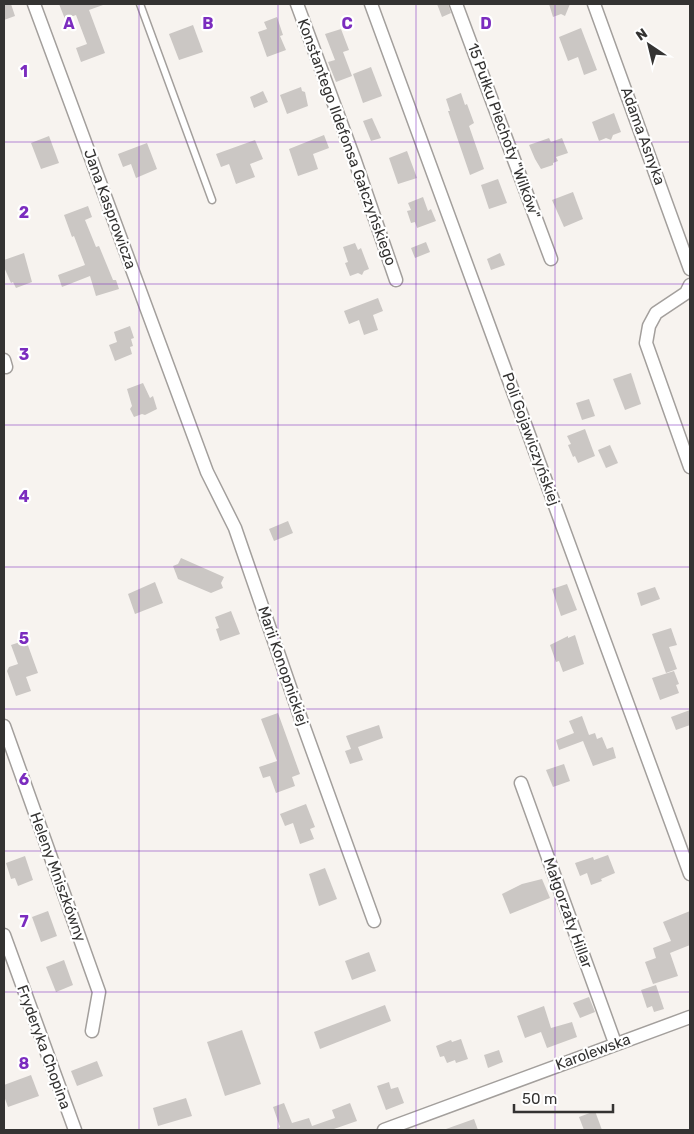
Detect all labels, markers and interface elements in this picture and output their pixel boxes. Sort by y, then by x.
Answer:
text: A [63,14,75,33]
text: B [202,14,214,33]
text: C [341,14,353,33]
text: D [480,14,492,33]
street label: Konstantego Ildefonsa Gałczyńskiego [294,16,400,268]
north arrow [624,20,674,70]
text: N [633,25,651,45]
street label: 15 Pułku Piechoty "Wilków" [464,41,544,221]
text: 1 [20,62,28,81]
street label: Adama Asnyka [617,85,669,187]
street label: Jana Kasprowicza [80,147,140,271]
text: 2 [19,203,29,222]
text: 3 [19,345,29,364]
street label: Poli Gojawiczyńskiej [499,370,563,508]
text: 4 [19,487,30,506]
street label: Marii Konopnickiej [254,604,312,728]
text: 5 [19,629,29,648]
text: 6 [19,770,29,789]
street label: Heleny Mniszkówny [26,810,90,944]
street label: Małgorzaty Hillar [540,855,596,971]
text: 7 [19,912,29,931]
street label: Fryderyka Chopina [13,982,75,1112]
street label: Karolewska [553,1030,633,1074]
text: 8 [19,1054,30,1073]
scale bar [514,1082,613,1114]
text: 50 m [522,1090,557,1108]

